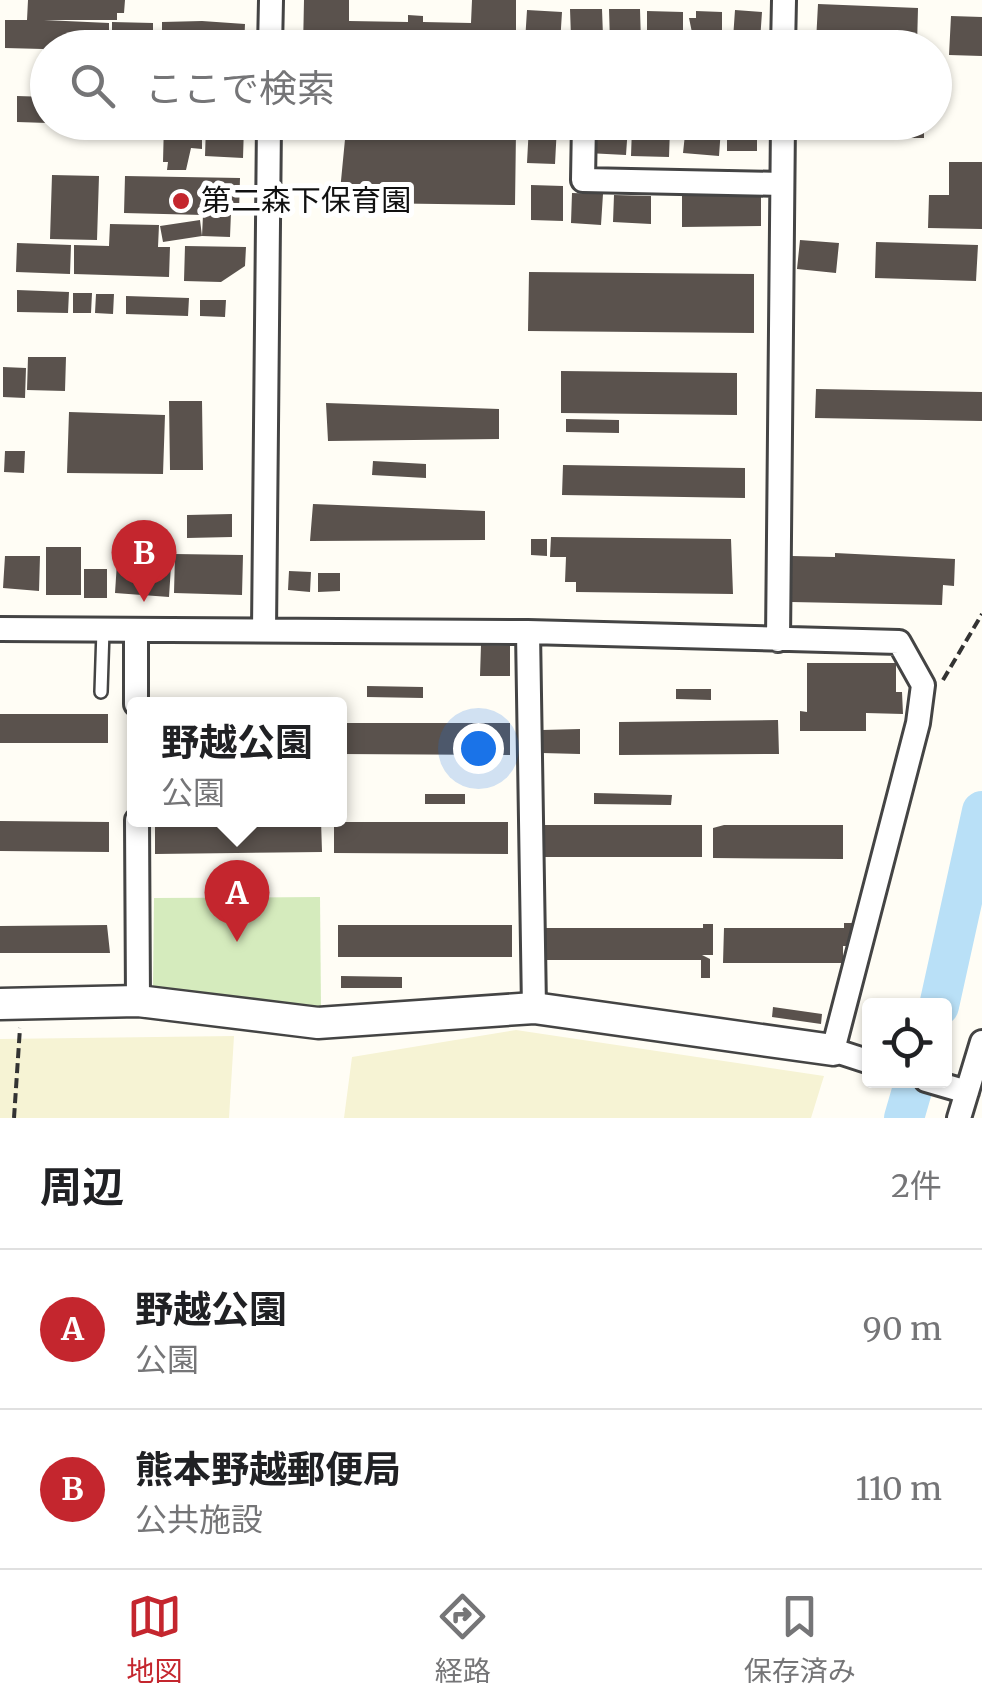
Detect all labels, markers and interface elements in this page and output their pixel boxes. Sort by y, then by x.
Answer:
search box [30,30,952,140]
icon: search [65,58,120,113]
text: ここで検索 [145,65,335,112]
place label: 第二森下保育園 [201,181,411,219]
marker: 第二森下保育園 [170,190,192,212]
pin: B [112,520,176,602]
popup [127,697,347,827]
text: 野越公園 [161,719,313,766]
your location [453,723,504,774]
text: 公園 [161,773,225,813]
pin: A [204,860,270,942]
map controls [862,998,952,1088]
button: locate [862,998,952,1088]
text: 周辺 [40,1161,124,1213]
text: 2件 [891,1166,942,1206]
text: 野越公園 [135,1286,287,1333]
text: A [61,1309,84,1349]
text: 90 m [863,1309,942,1349]
text: 公園 [135,1340,199,1380]
text: 熊本野越郵便局 [135,1446,401,1493]
text: B [61,1469,84,1509]
text: 110 m [855,1469,942,1509]
text: 公共施設 [135,1500,263,1540]
tab: 地図 [126,1589,182,1689]
tab: 経路 [435,1589,491,1689]
tab: 保存済み [744,1589,856,1689]

